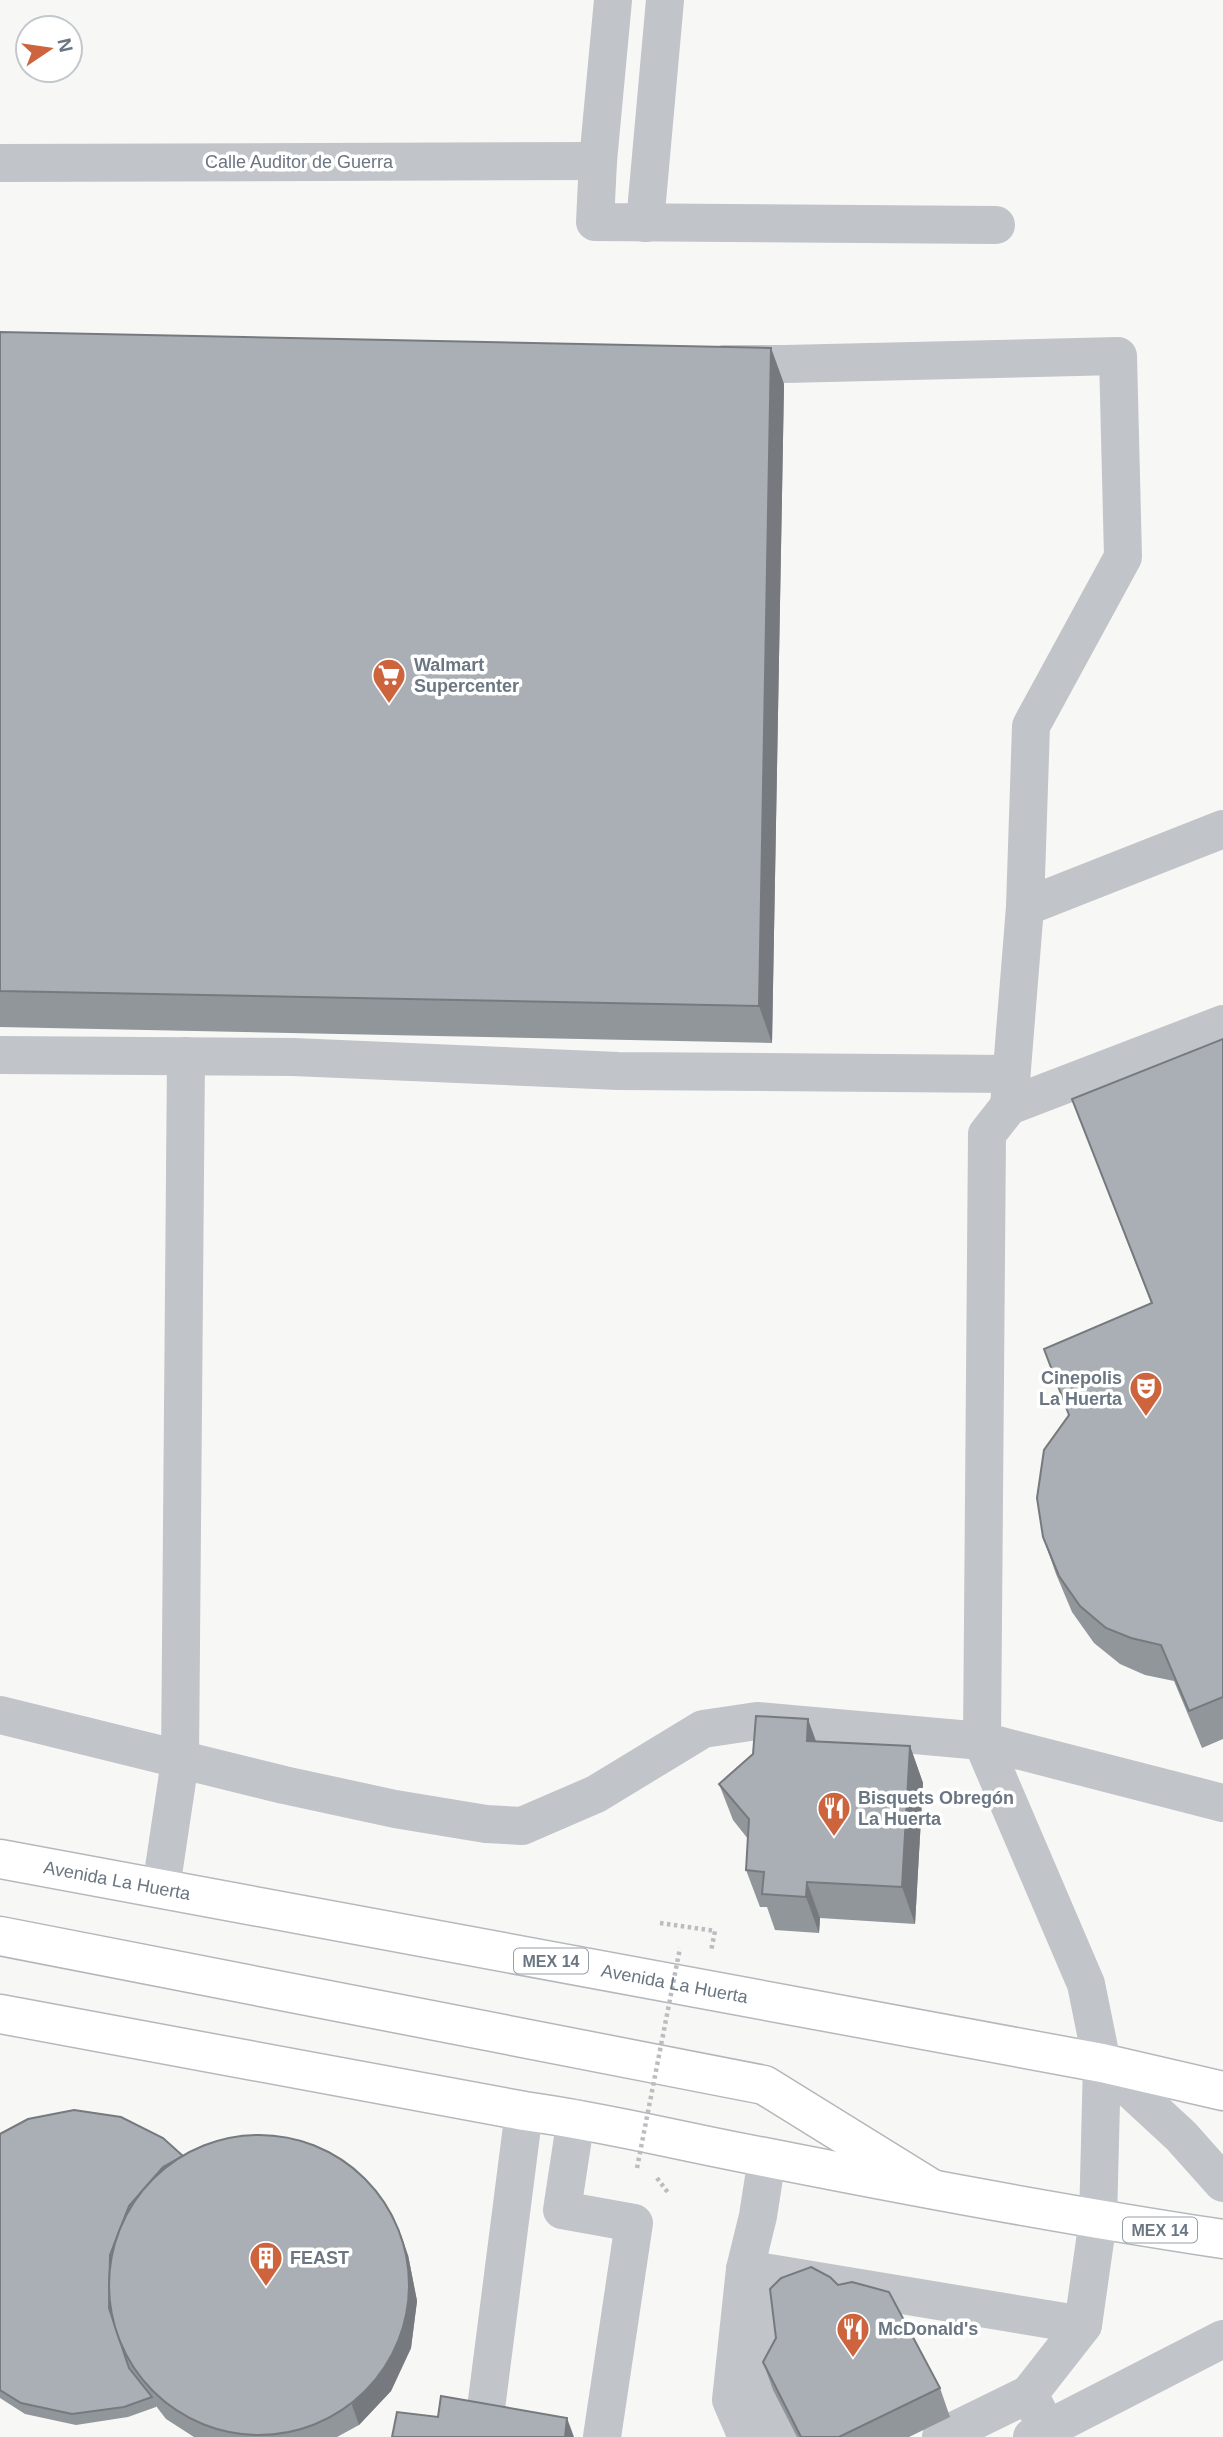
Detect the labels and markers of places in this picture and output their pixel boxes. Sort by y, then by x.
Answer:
place label: Walmart Supercenter [414,655,519,696]
supermarket icon: Walmart Supercenter [370,656,408,705]
place label: Cinepolis La Huerta [1039,1368,1123,1409]
theatre icon: Cinepolis La Huerta [1127,1369,1165,1418]
place label: Bisquets Obregón La Huerta [858,1788,1014,1829]
restaurant icon: Bisquets Obregón La Huerta [815,1789,853,1838]
building icon: FEAST [247,2239,285,2288]
place label: FEAST [290,2248,349,2268]
restaurant icon: McDonald's [834,2310,872,2359]
place label: McDonald's [878,2319,978,2339]

